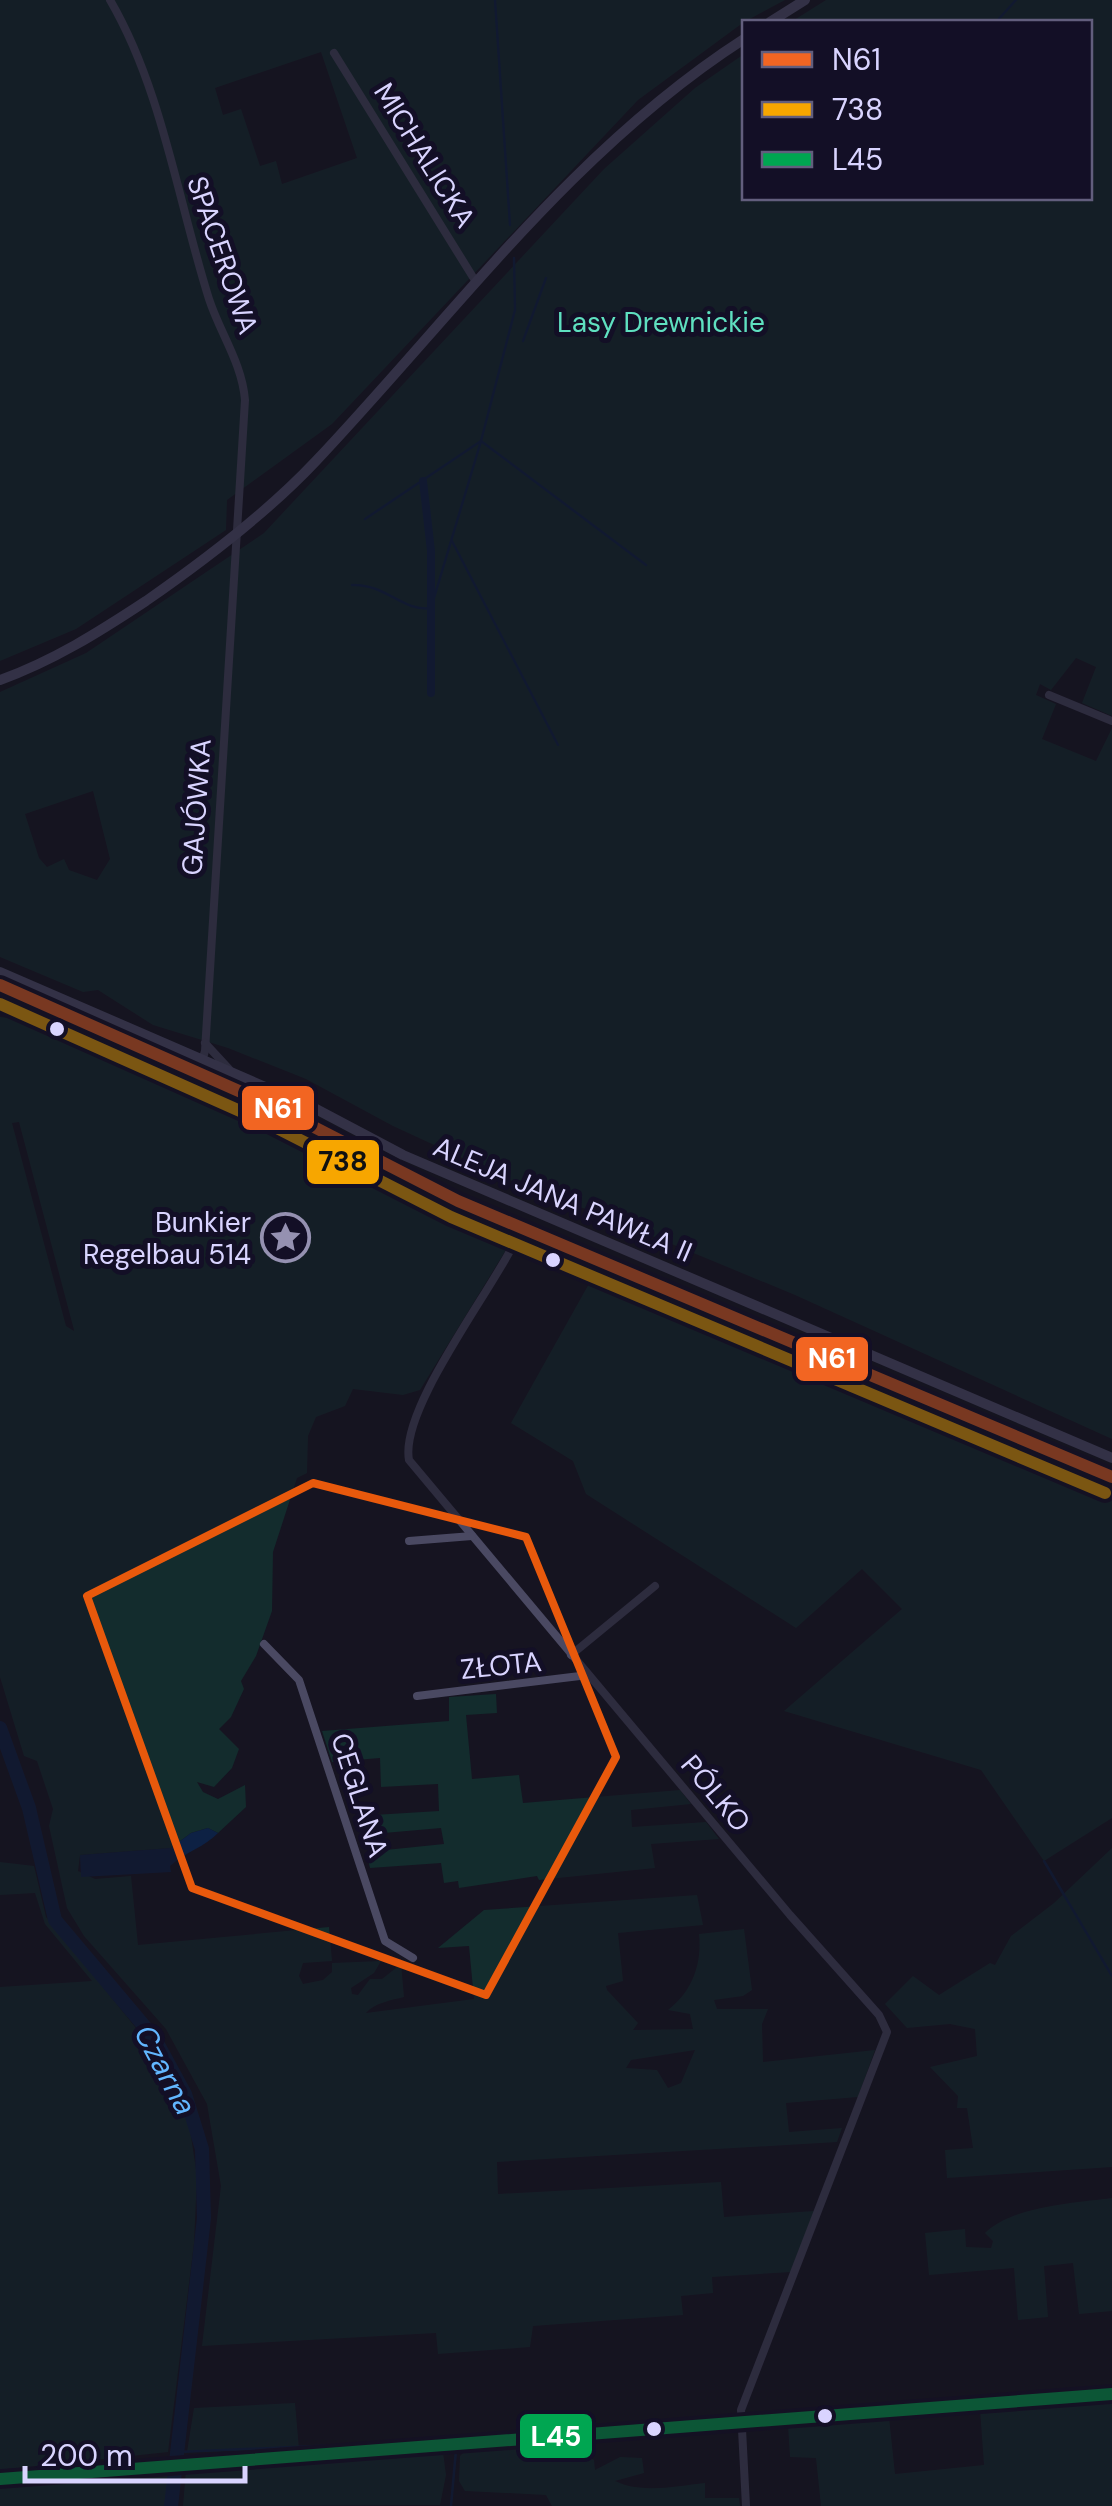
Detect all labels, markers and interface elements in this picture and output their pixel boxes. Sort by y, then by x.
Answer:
legend [742,20,1092,200]
text: N61 [832,40,881,79]
street label: MICHALICKA [365,76,484,235]
text: 738 [832,90,883,129]
text: L45 [832,140,883,179]
street label: SPACEROWA [178,171,267,339]
park label: Lasy Drewnickie [557,304,765,341]
street label: GAJÓWKA [173,737,220,877]
unlabelled marker [47,1019,67,1039]
line badge: N61 [240,1084,316,1132]
text: N61 [254,1090,302,1127]
street label: ALEJA JANA PAWŁA II [428,1128,698,1271]
line badge: 738 [305,1138,381,1186]
text: 738 [318,1143,368,1180]
place label: Bunkier Regelbau 514 [83,1204,251,1273]
place icon: Bunkier Regelbau 514 [260,1212,312,1264]
unlabelled marker [543,1250,563,1270]
line badge: N61 [794,1335,870,1383]
text: N61 [808,1340,856,1377]
street label: ZŁOTA [459,1643,544,1688]
street label: CEGLANA [322,1728,397,1862]
street label: PÓLKO [673,1747,759,1840]
water label: Czarna [125,2018,205,2122]
unlabelled marker [815,2406,835,2426]
line badge: L45 [518,2412,594,2460]
text: L45 [531,2418,581,2455]
unlabelled marker [644,2419,664,2439]
scale bar [25,2421,245,2483]
text: 200 m [40,2436,133,2475]

